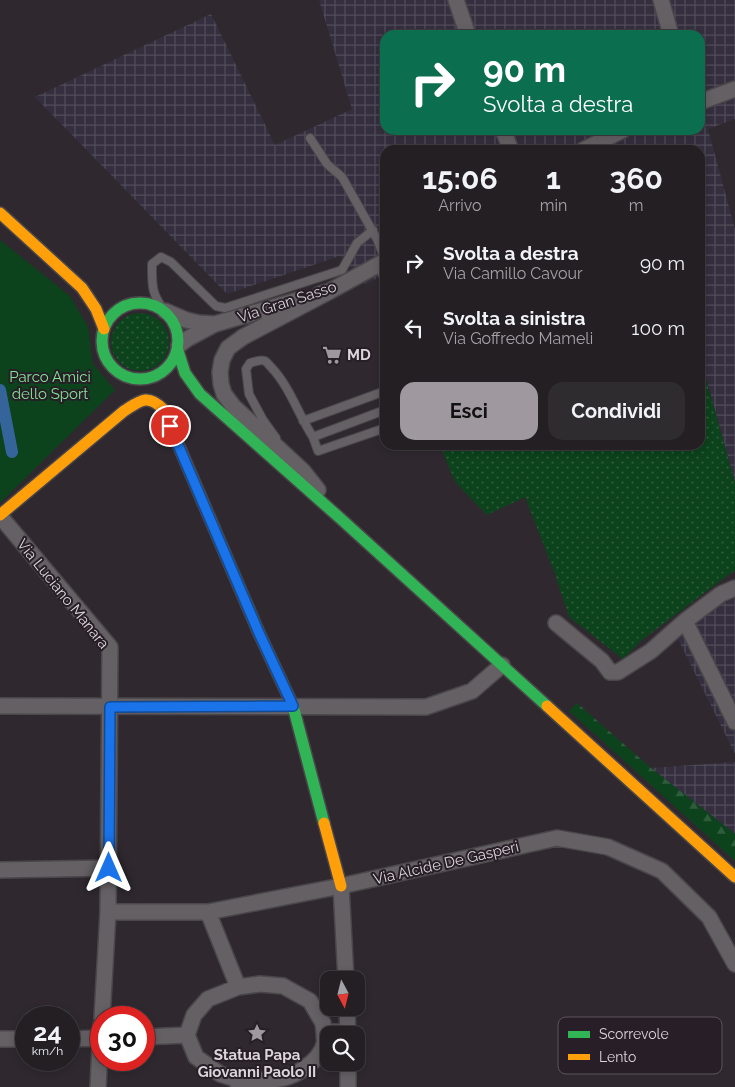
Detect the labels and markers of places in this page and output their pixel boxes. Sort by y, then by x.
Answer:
supermarket icon: MD [321,344,343,366]
place label: MD [347,346,371,364]
pin [149,405,191,447]
place icon: Statua Papa Giovanni Paolo II [246,1022,268,1044]
place label: Statua Papa Giovanni Paolo II [198,1046,316,1081]

